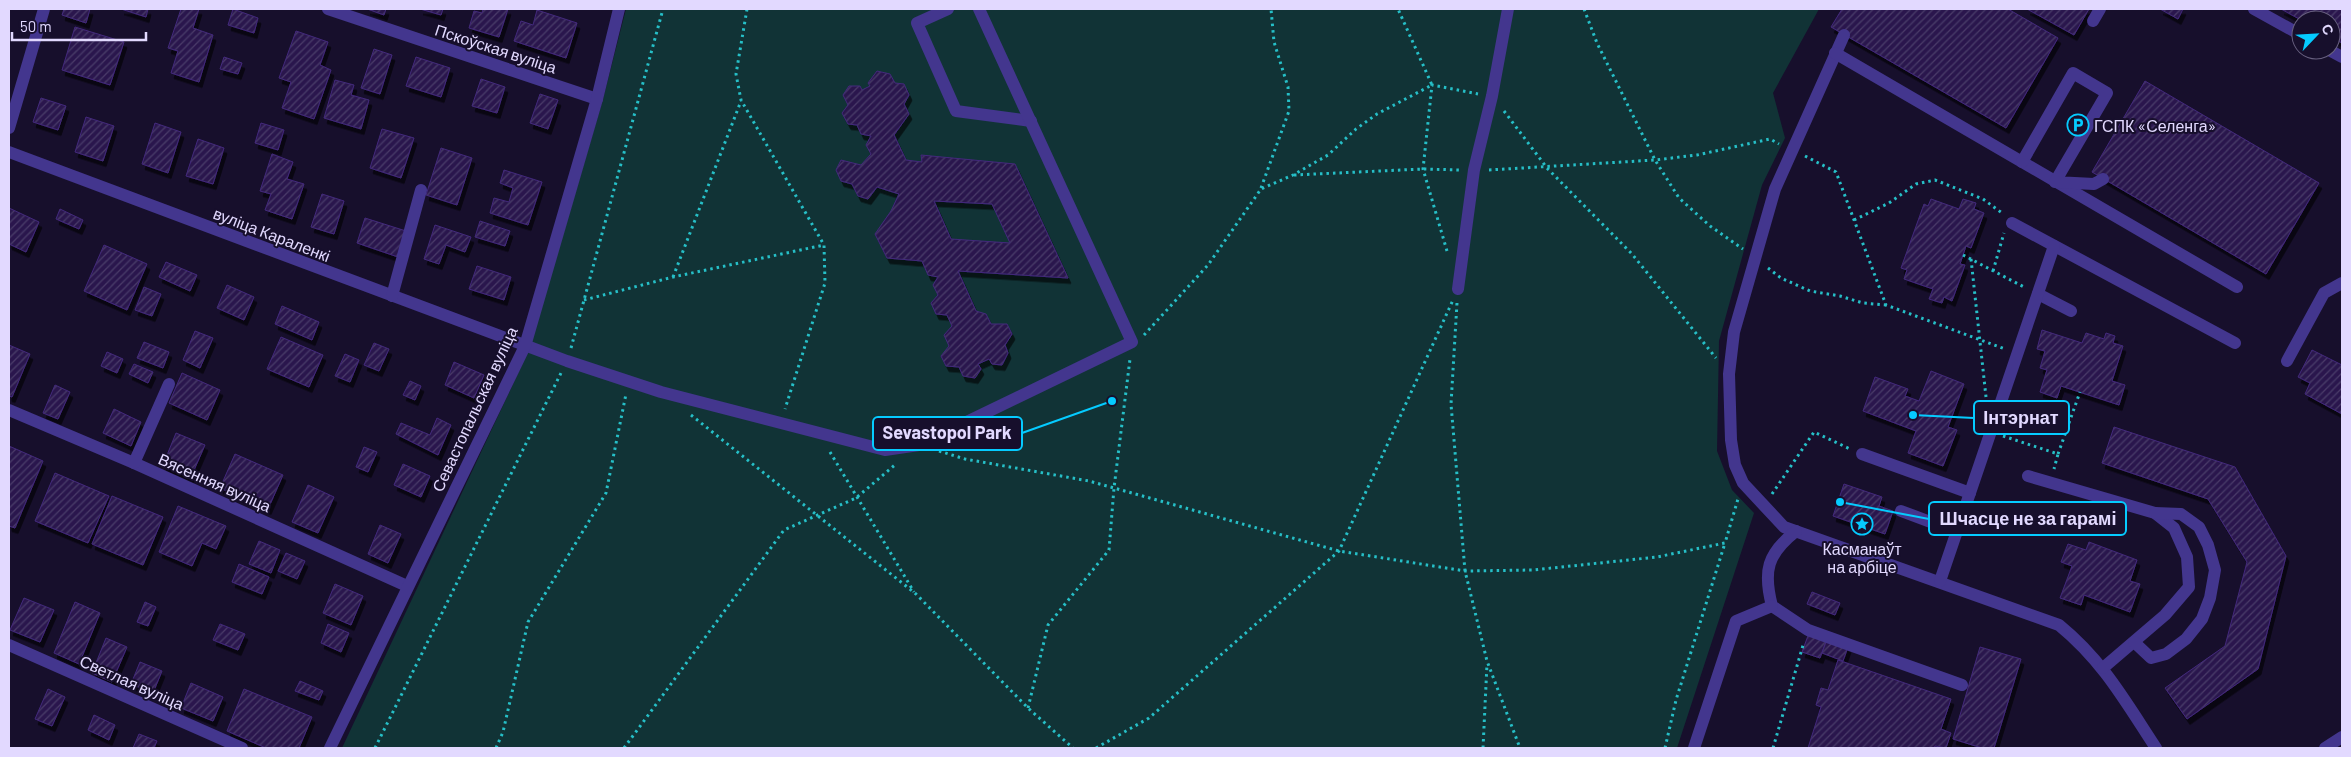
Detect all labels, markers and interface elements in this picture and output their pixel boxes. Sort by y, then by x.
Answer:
scale bar [12,10,146,42]
north arrow [2291,10,2341,60]
text: 50 m [20,17,52,35]
street label: Пскоўская вуліца [433,19,559,77]
text: С [2318,21,2338,37]
parking icon: ГСПК «Селенга» [2066,113,2090,137]
place label: ГСПК «Селенга» [2094,116,2216,135]
street label: вуліца Караленкі [211,203,333,265]
street label: Севастопальская вуліца [427,323,521,495]
callout: Інтэрнат [1974,401,2069,434]
text: Інтэрнат [1983,406,2059,428]
callout: Sevastopol Park [873,417,1022,450]
text: Sevastopol Park [883,421,1012,443]
street label: Вясенняя вуліца [156,449,274,515]
callout: Шчасце не за гарамі [1929,502,2126,535]
text: Шчасце не за гарамі [1940,507,2116,529]
place icon: Касманаўт на арбіце [1850,512,1874,536]
place label: Касманаўт на арбіце [1822,539,1902,576]
street label: Светлая вуліца [77,651,187,714]

